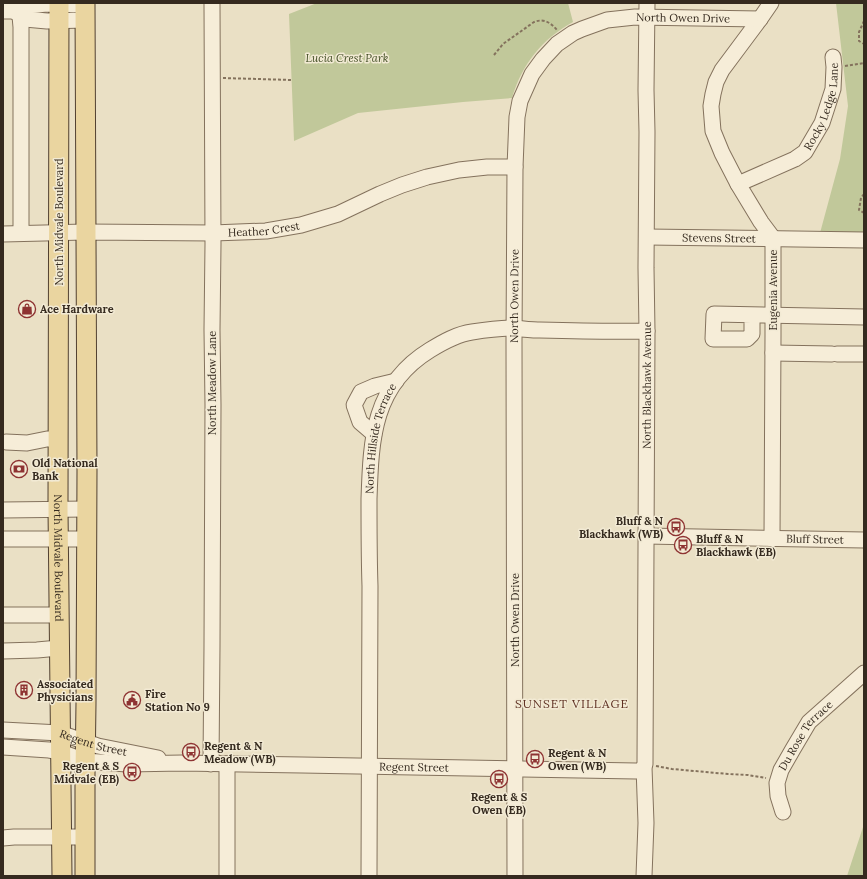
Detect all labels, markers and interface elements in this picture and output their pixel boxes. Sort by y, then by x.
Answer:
street label: North Owen Drive [636,10,730,26]
park label: Lucia Crest Park [306,51,389,65]
street label: Rocky Ledge Lane [801,62,841,153]
street label: North Midvale Boulevard [52,158,66,286]
street label: Heather Crest [228,218,301,239]
street label: Stevens Street [682,230,757,246]
street label: North Owen Drive [507,249,522,343]
street label: Eugenia Avenue [766,249,780,330]
shop icon: Ace Hardware [17,299,37,319]
place label: Ace Hardware [40,302,114,316]
street label: North Blackhawk Avenue [639,321,654,449]
street label: North Meadow Lane [205,331,219,435]
street label: North Hillside Terrace [362,380,399,494]
place label: Old National Bank [32,456,98,483]
bank icon: Old National Bank [9,459,29,479]
street label: North Midvale Boulevard [51,494,66,622]
place label: Bluff & N Blackhawk (WB) [579,514,663,542]
bus stop icon: Bluff & N Blackhawk (WB) [666,517,686,537]
place label: Bluff & N Blackhawk (EB) [696,532,776,560]
street label: Bluff Street [786,532,845,547]
bus stop icon: Bluff & N Blackhawk (EB) [673,535,693,555]
street label: North Owen Drive [508,573,522,667]
place label: Associated Physicians [37,677,94,704]
building icon: Associated Physicians [14,680,34,700]
place label: Fire Station No 9 [145,687,210,714]
public building icon: Fire Station No 9 [122,690,142,710]
district label: SUNSET VILLAGE [515,696,629,711]
street label: Du Rose Terrace [775,697,835,773]
street label: Regent Street [58,726,129,759]
place label: Regent & N Meadow (WB) [204,739,275,767]
bus stop icon: Regent & N Meadow (WB) [181,742,201,762]
place label: Regent & N Owen (WB) [548,746,607,774]
bus stop icon: Regent & N Owen (WB) [525,749,545,769]
place label: Regent & S Midvale (EB) [54,759,119,787]
street label: Regent Street [379,759,450,775]
bus stop icon: Regent & S Midvale (EB) [122,762,142,782]
bus stop icon: Regent & S Owen (EB) [489,769,509,789]
place label: Regent & S Owen (EB) [471,790,528,818]

